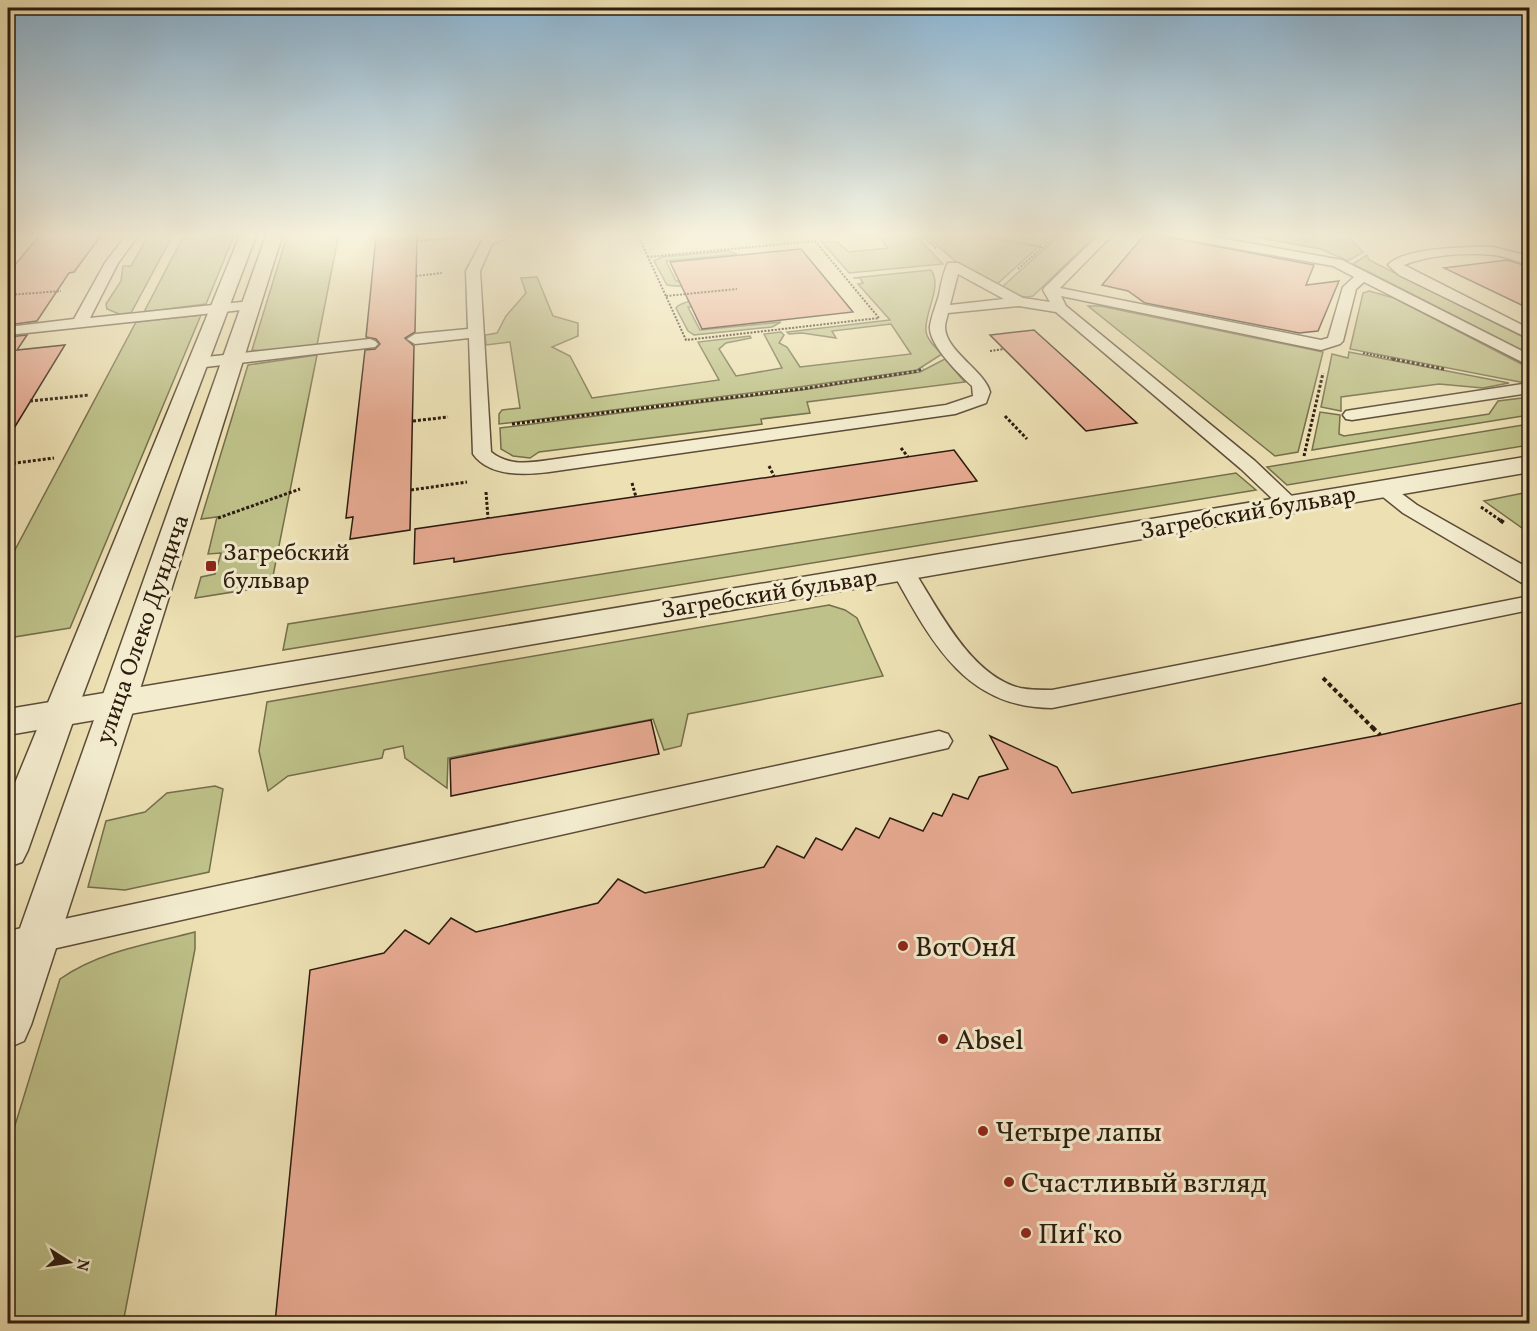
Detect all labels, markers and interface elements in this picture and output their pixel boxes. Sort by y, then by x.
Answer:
street label: Загребский бульвар [1138,478,1359,550]
street label: улица Олеко Дундича [89,510,199,749]
place label: Загребский бульвар [223,537,350,599]
marker: Загребский бульвар [204,559,218,573]
street label: Загребский бульвар [659,561,880,629]
place label: ВотОнЯ [915,929,1017,968]
marker: ВотОнЯ [896,939,910,953]
place label: Absel [955,1022,1024,1061]
marker: Absel [936,1032,950,1046]
place label: Четыре лапы [995,1114,1162,1153]
marker: Четыре лапы [976,1124,990,1138]
place label: Счастливый взгляд [1021,1165,1267,1204]
marker: Счастливый взгляд [1002,1175,1016,1189]
place label: Пиf'ко [1038,1216,1123,1255]
marker: Пиf'ко [1019,1226,1033,1240]
north arrow [39,1232,99,1292]
text: N [70,1257,94,1273]

